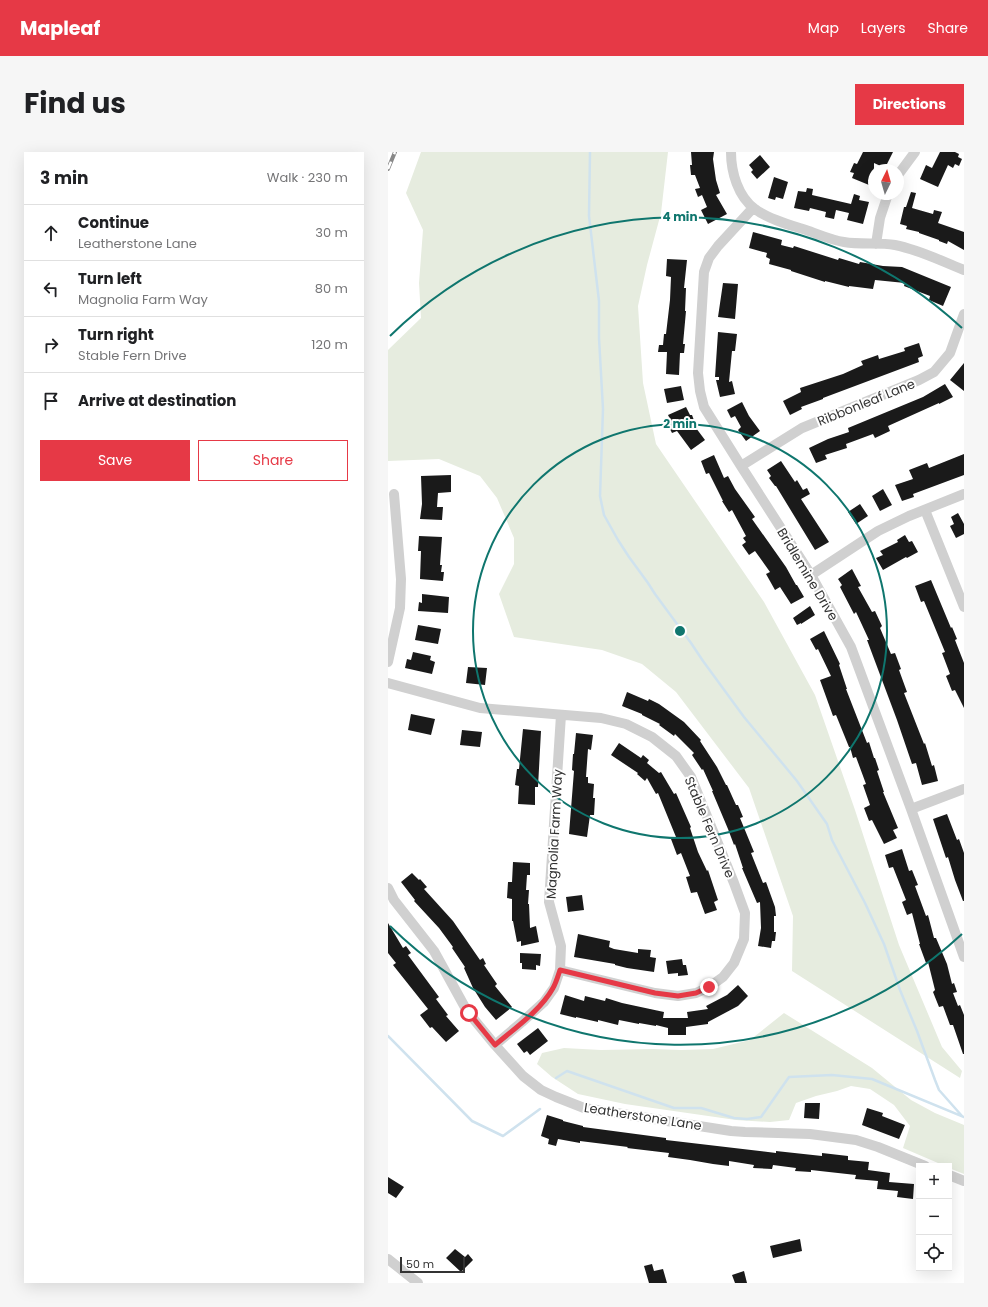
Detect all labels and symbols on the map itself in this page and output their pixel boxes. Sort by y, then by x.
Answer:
north arrow [868,164,904,200]
text: 4 min [662,208,698,225]
street label: Ribbonleaf Lane [814,374,918,431]
text: 2 min [663,415,697,432]
street label: Bridlemine Drive [772,524,843,624]
centre of rings [673,624,687,638]
street label: Magnolia Farm Way [542,768,567,899]
street label: Stable Fern Drive [680,774,739,881]
route end [700,978,718,996]
route start [460,1004,478,1022]
street label: Leatherstone Lane [583,1098,703,1135]
scale bar [400,1255,465,1274]

